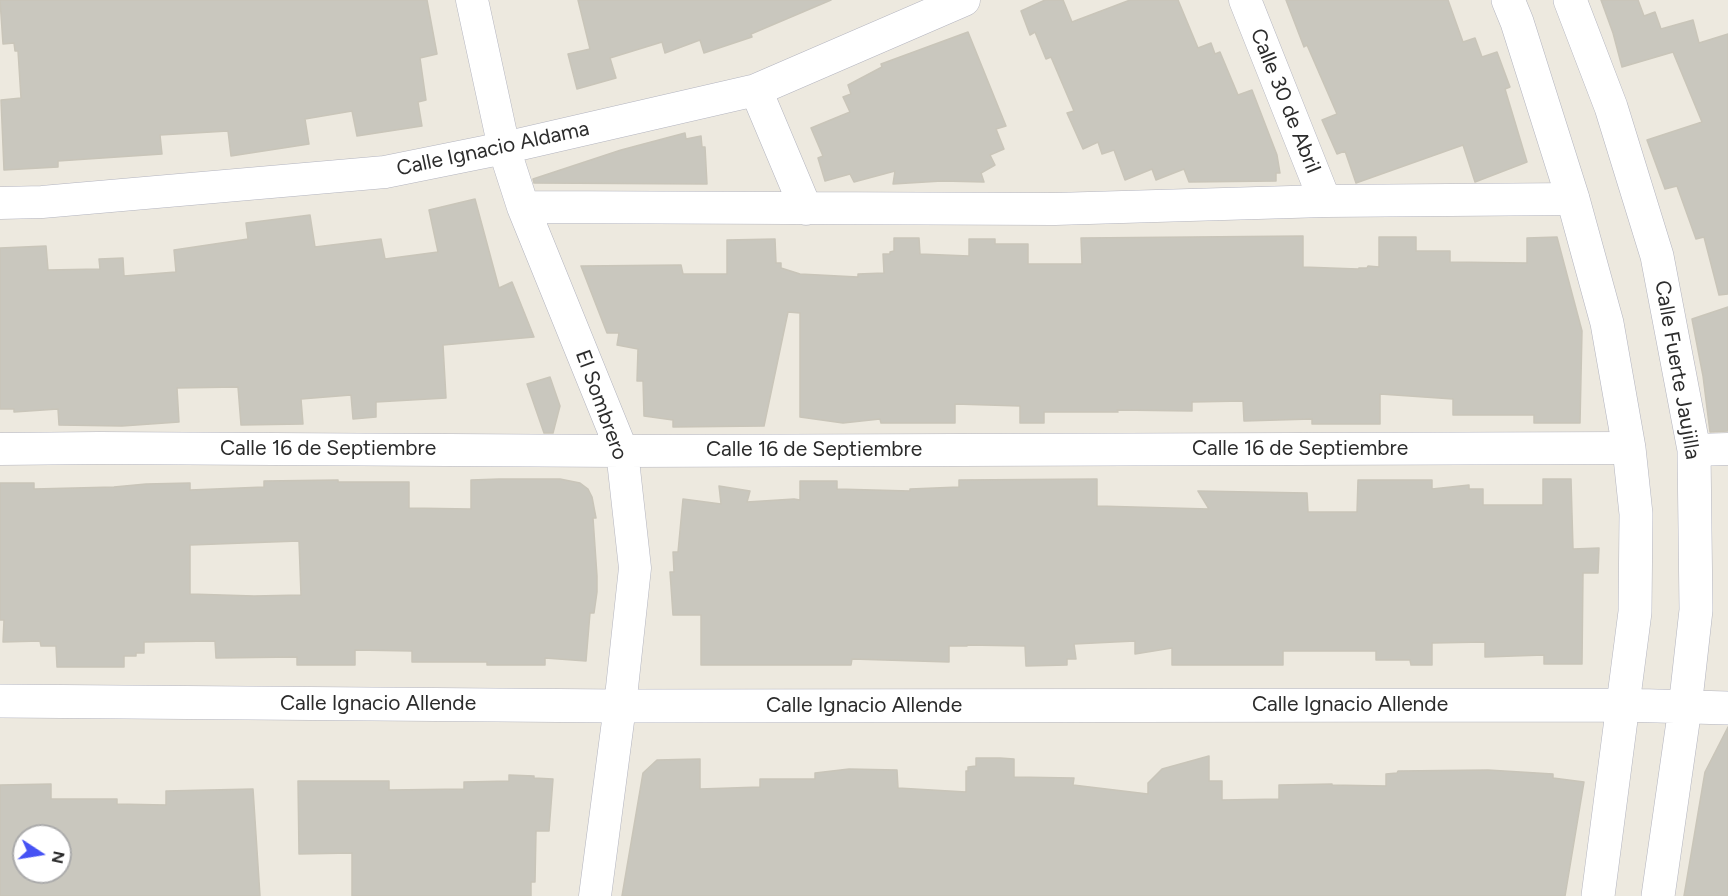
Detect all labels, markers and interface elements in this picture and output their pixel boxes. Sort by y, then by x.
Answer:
street label: Calle 30 de Abril [1244,25,1326,177]
street label: Calle Ignacio Aldama [394,116,592,182]
street label: Calle Fuerte Jaujilla [1649,278,1705,462]
street label: El Sombrero [569,347,633,463]
street label: Calle 16 de Septiembre [220,436,436,462]
street label: Calle 16 de Septiembre [1192,436,1408,462]
street label: Calle 16 de Septiembre [706,437,922,463]
street label: Calle Ignacio Allende [280,691,476,717]
street label: Calle Ignacio Allende [1252,692,1448,718]
street label: Calle Ignacio Allende [766,693,962,719]
north arrow [12,824,72,884]
text: N [48,849,69,865]

